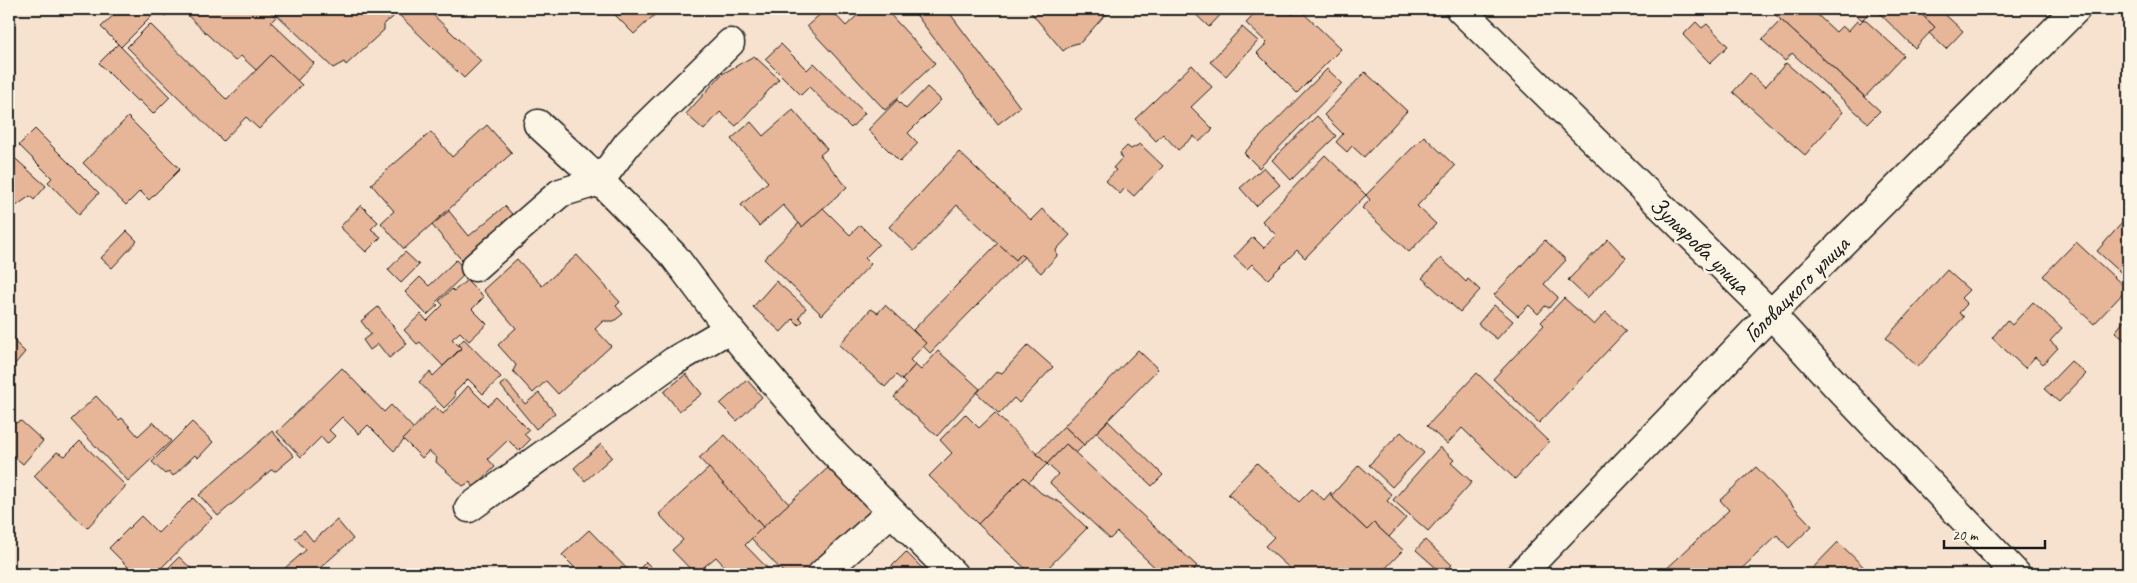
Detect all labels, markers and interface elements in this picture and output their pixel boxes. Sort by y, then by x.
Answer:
street label: Зульярова улица [1643,190,1758,301]
street label: Головацкого улица [1736,229,1856,349]
scale bar [1944,518,2046,550]
text: 20 m [1952,526,1979,545]

